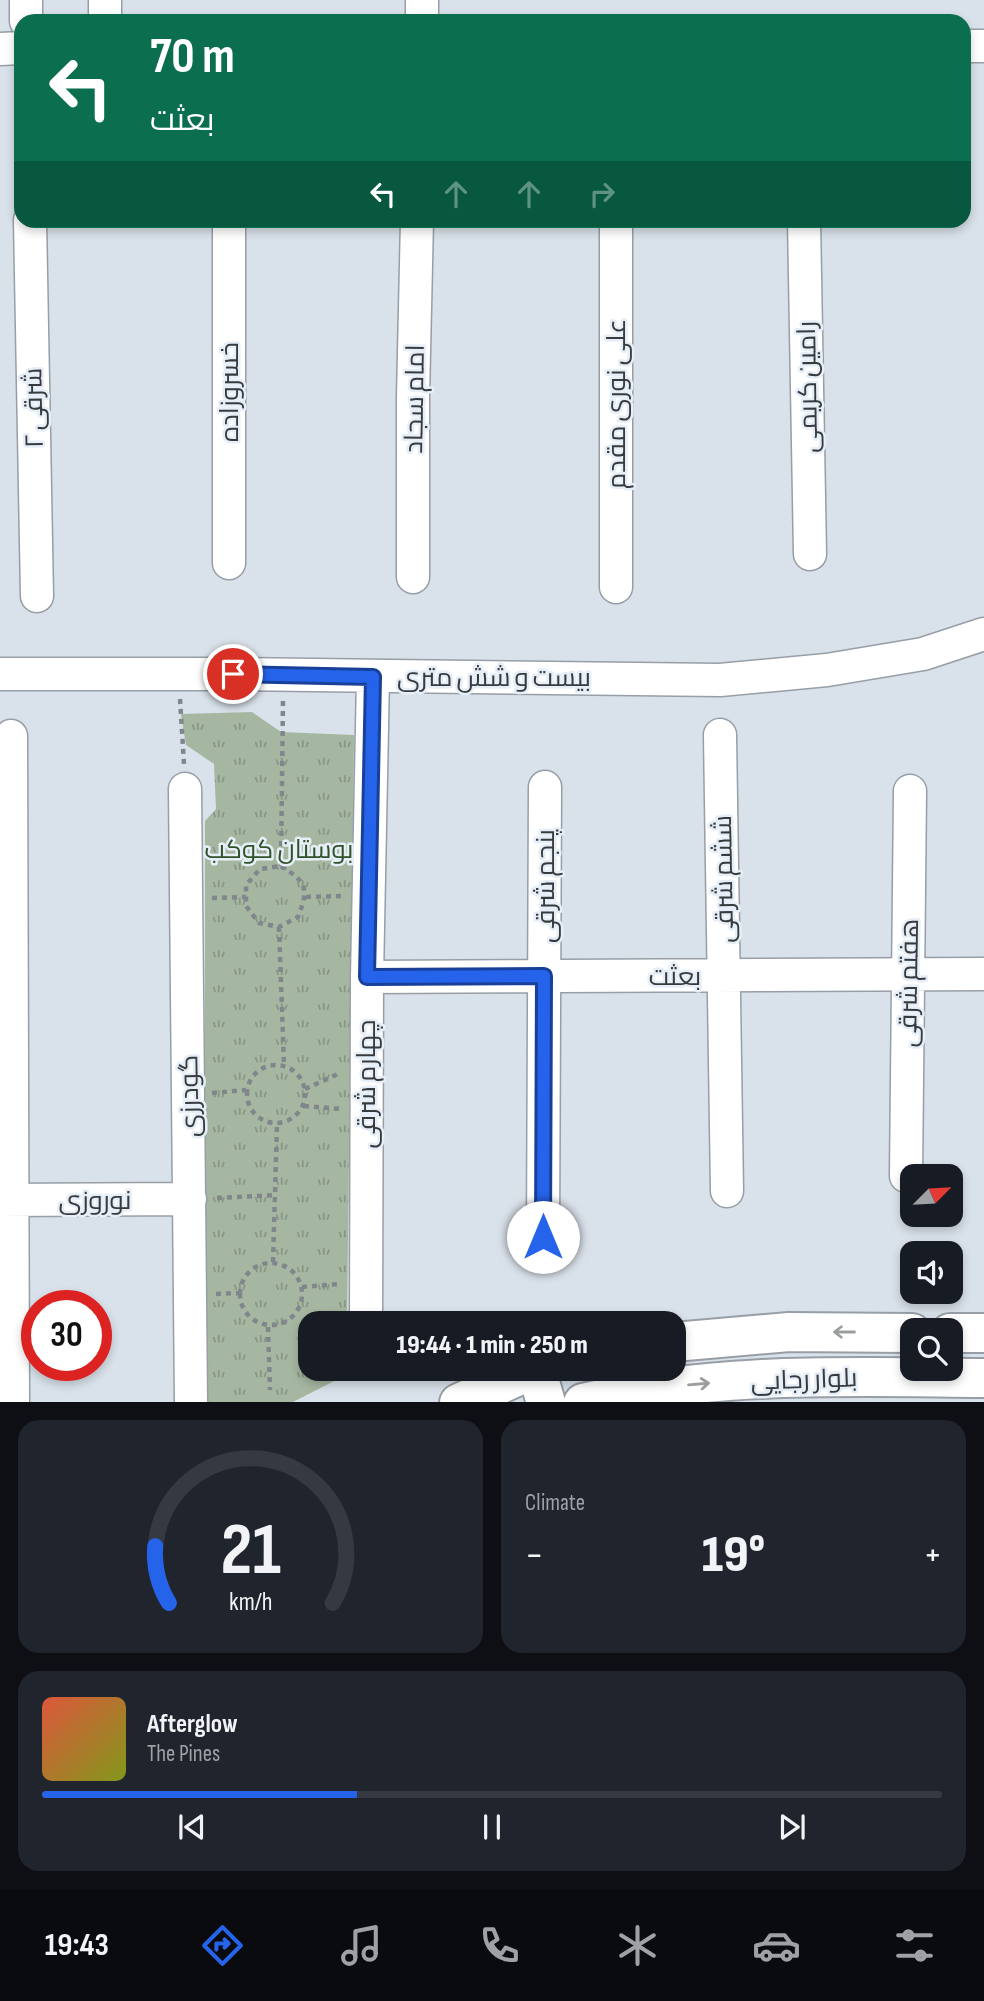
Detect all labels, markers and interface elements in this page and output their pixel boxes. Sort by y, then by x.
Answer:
text: 70 m [150,28,235,87]
icon: left [35,42,126,133]
text: بعثت [150,101,214,140]
icon: left [364,175,402,213]
icon: ahead [437,175,475,213]
icon: ahead [510,175,548,213]
icon: right [583,175,621,213]
street label: علی نوری مقدم [602,319,634,489]
street label: رامین کریمی [792,321,825,453]
street label: خسروزاده [215,342,246,442]
street label: امام سجاد [399,344,433,454]
street label: ۲ شرقی [18,368,51,448]
pin [203,644,263,704]
icon: arrive [214,655,252,693]
street label: بیست و شش متری [397,663,591,694]
street label: ششم شرقی [708,815,742,943]
street label: پنجم شرقی [531,829,563,943]
park label: بوستان کوکب [204,835,354,866]
street label: هفتم شرقی [893,918,927,1048]
street label: بعثت [649,962,701,993]
street label: چهارم شرقی [352,1020,384,1148]
street label: گودرزی [174,1055,207,1137]
north arrow [900,1164,962,1227]
map controls [900,1164,963,1381]
street label: نوروزی [58,1186,132,1217]
position arrow [506,1200,580,1274]
button: sound [900,1241,963,1304]
speed limit sign: 30 [21,1290,112,1381]
button: search [900,1318,963,1381]
one-way arrow [832,1325,855,1339]
text: 19:44 · 1 min · 250 m [396,1330,588,1361]
street label: بلوار رجایی [750,1363,858,1398]
one-way arrow [687,1377,710,1390]
text: Climate [525,1489,585,1517]
text: 21 [220,1507,281,1595]
text: 19° [702,1524,765,1587]
text: − [525,1533,544,1578]
text: + [923,1533,942,1578]
text: km/h [229,1586,272,1617]
text: Afterglow [147,1709,238,1740]
text: The Pines [147,1740,220,1768]
icon: previous [173,1808,211,1846]
icon: pause [473,1808,511,1846]
icon: next [773,1808,811,1846]
icon: directions [198,1921,247,1970]
icon: music [337,1921,386,1970]
icon: phone [475,1921,524,1970]
icon: climate [613,1921,662,1970]
icon: car [752,1921,801,1970]
icon: filters [890,1921,939,1970]
text: 19:43 [45,1926,109,1965]

